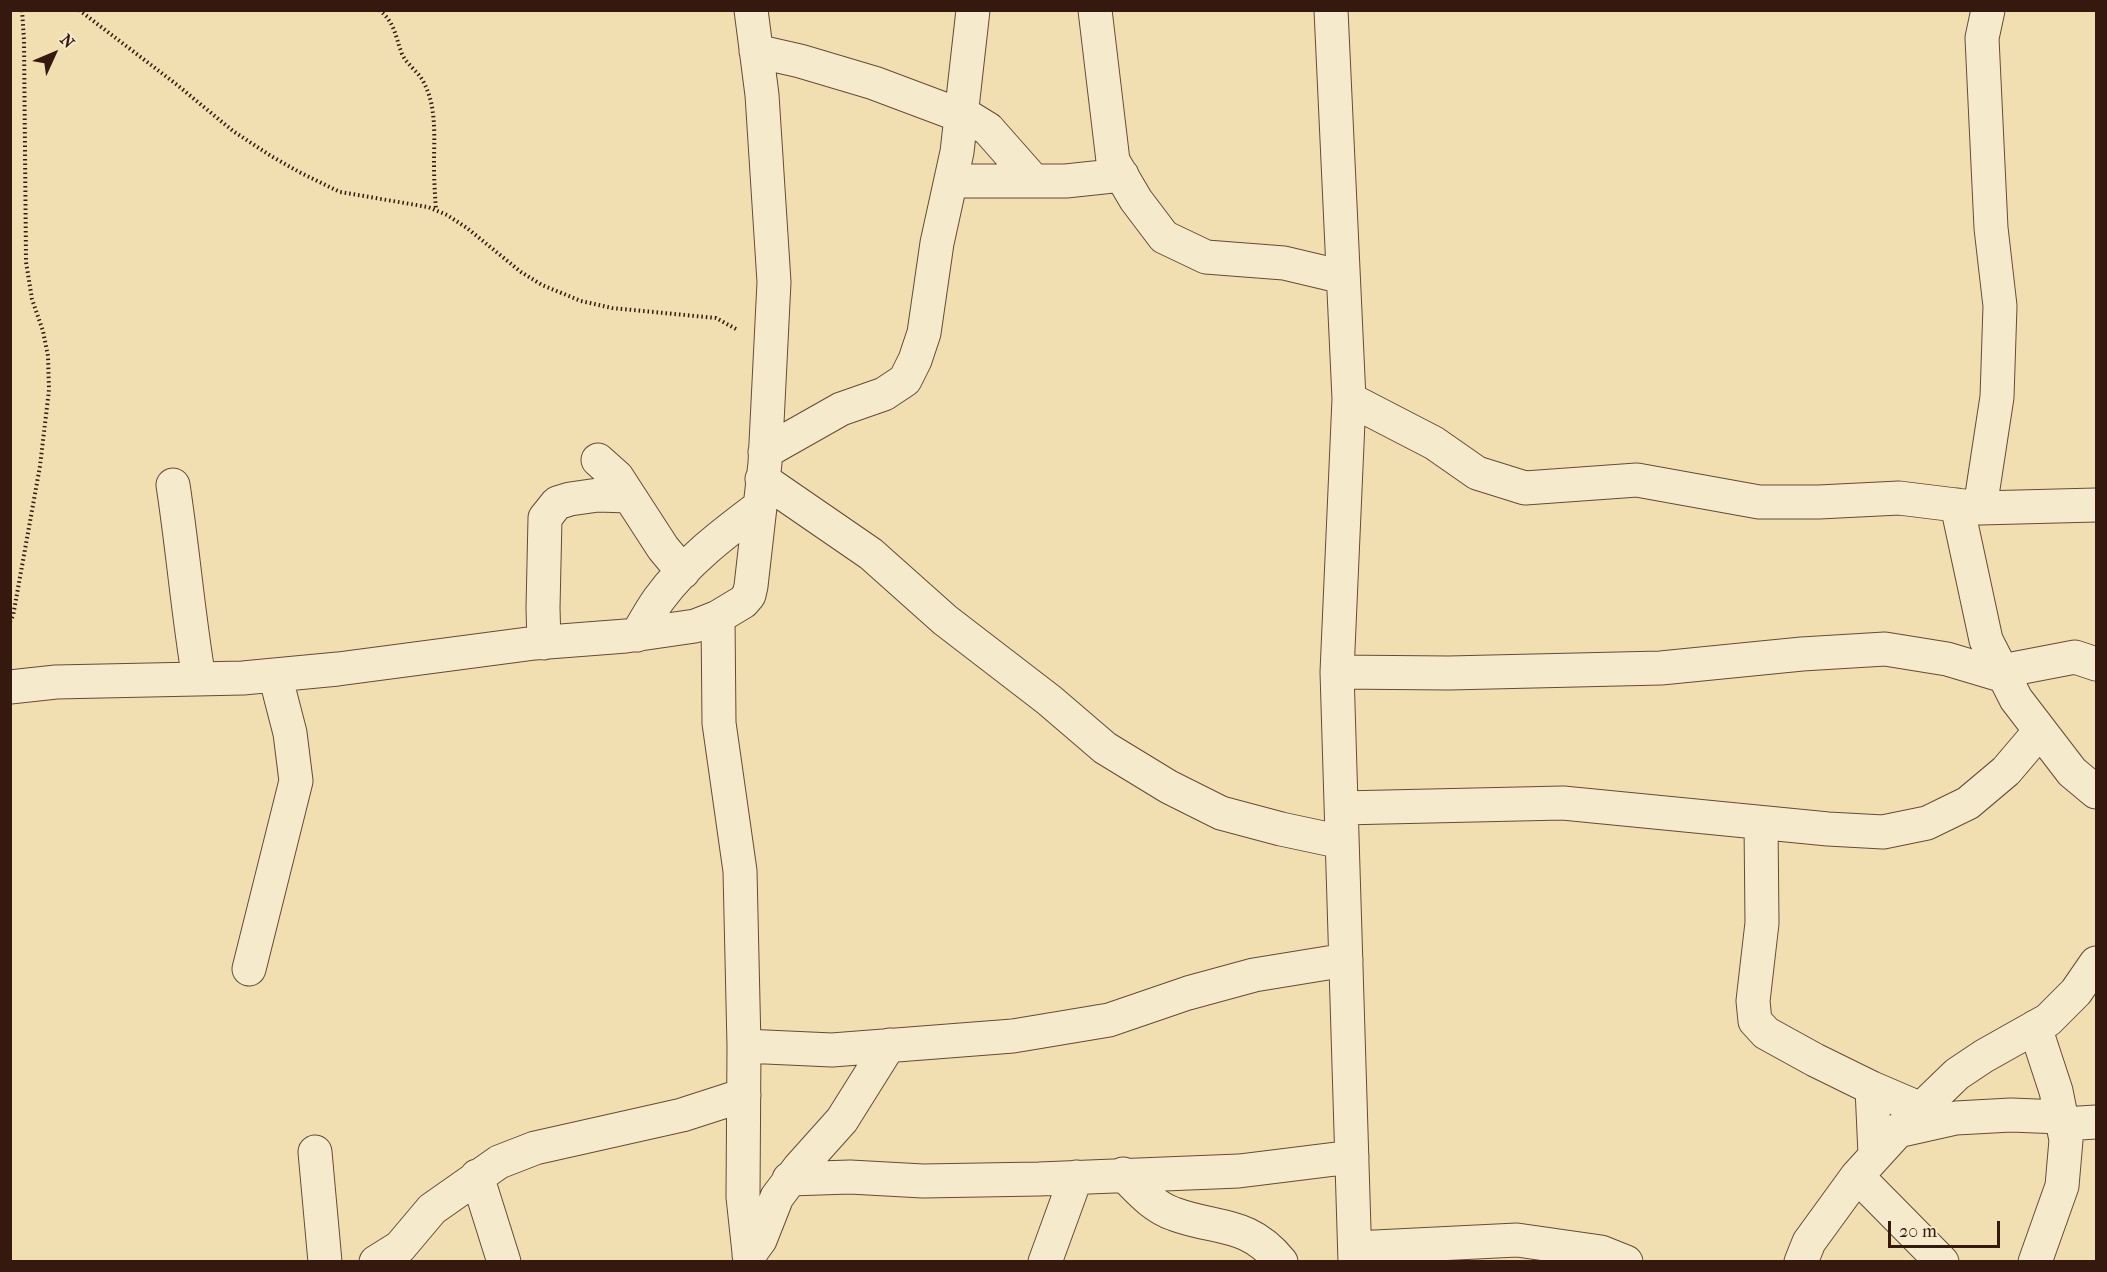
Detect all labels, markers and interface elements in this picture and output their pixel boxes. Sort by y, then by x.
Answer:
north arrow [24,24,84,84]
text: N [56,30,78,52]
scale bar [1891,1209,2004,1247]
text: 20 m [1899,1221,1937,1242]

